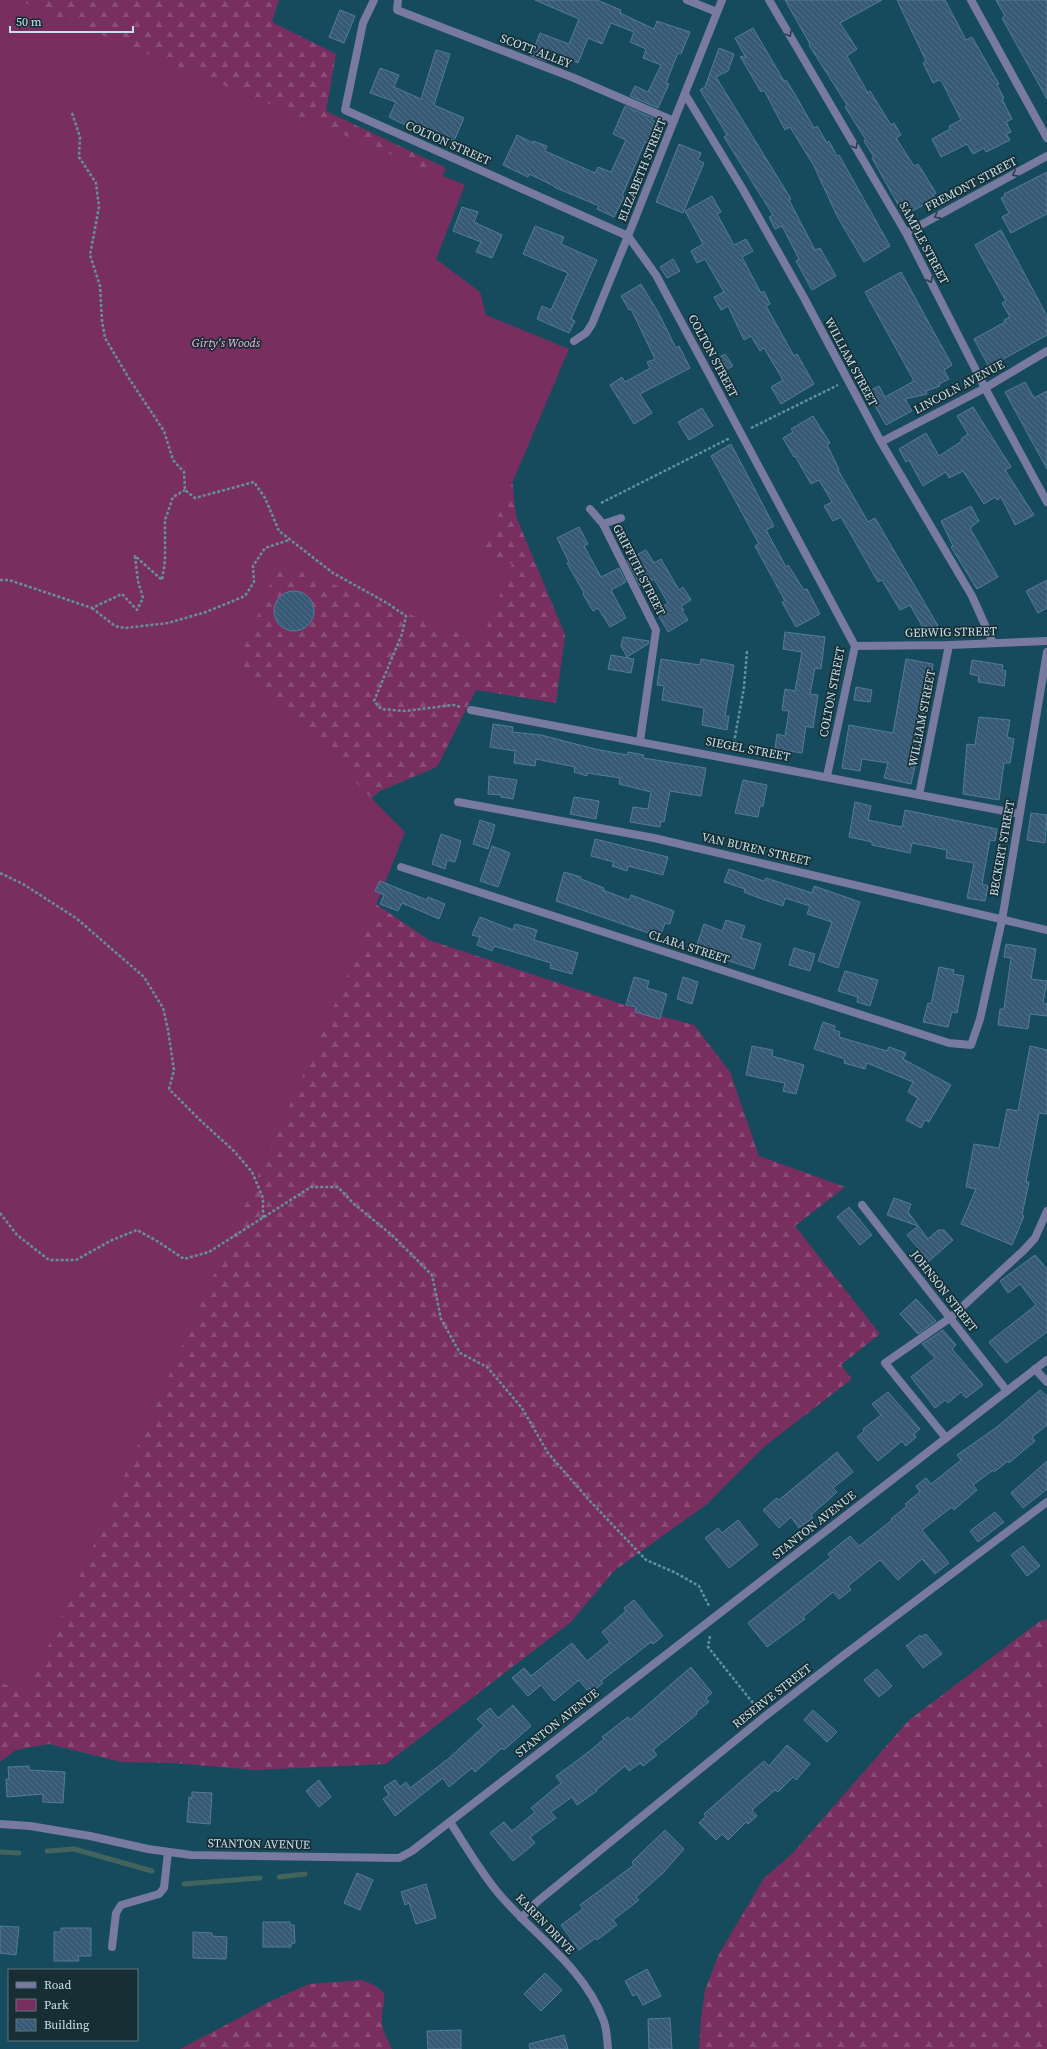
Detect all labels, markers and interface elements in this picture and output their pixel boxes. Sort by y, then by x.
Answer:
scale bar [10,8,133,34]
text: 50 m [16,14,42,30]
street label: SCOTT ALLEY [498,30,575,72]
one-way arrow [785,30,792,37]
street label: ELIZABETH STREET [614,115,670,224]
street label: COLTON STREET [403,117,494,169]
one-way arrow [850,142,858,149]
street label: FREMONT STREET [922,153,1020,215]
one-way arrow [1012,169,1019,177]
street label: SAMPLE STREET [896,199,953,288]
one-way arrow [934,211,941,219]
one-way arrow [925,276,933,283]
street label: COLTON STREET [684,312,742,401]
street label: WILLIAM STREET [821,315,882,410]
park label: Girty's Woods [192,335,261,351]
street label: LINCOLN AVENUE [911,356,1007,418]
street label: GRIFFITH STREET [609,521,669,619]
street label: GERWIG STREET [905,623,998,641]
street label: COLTON STREET [815,645,849,739]
street label: WILLIAM STREET [905,667,939,768]
street label: SIEGEL STREET [704,733,792,765]
street label: BECKERT STREET [986,798,1018,897]
street label: VAN BUREN STREET [700,829,813,869]
street label: CLARA STREET [647,926,732,968]
street label: JOHNSON STREET [906,1246,981,1336]
street label: STANTON AVENUE [769,1487,859,1563]
street label: RESERVE STREET [729,1660,815,1732]
street label: STANTON AVENUE [512,1685,602,1761]
street label: STANTON AVENUE [208,1835,310,1853]
street label: KAREN DRIVE [512,1890,578,1958]
legend [8,1969,138,2041]
text: Road [44,1977,71,1993]
text: Park [44,1997,69,2013]
text: Building [44,2017,89,2033]

